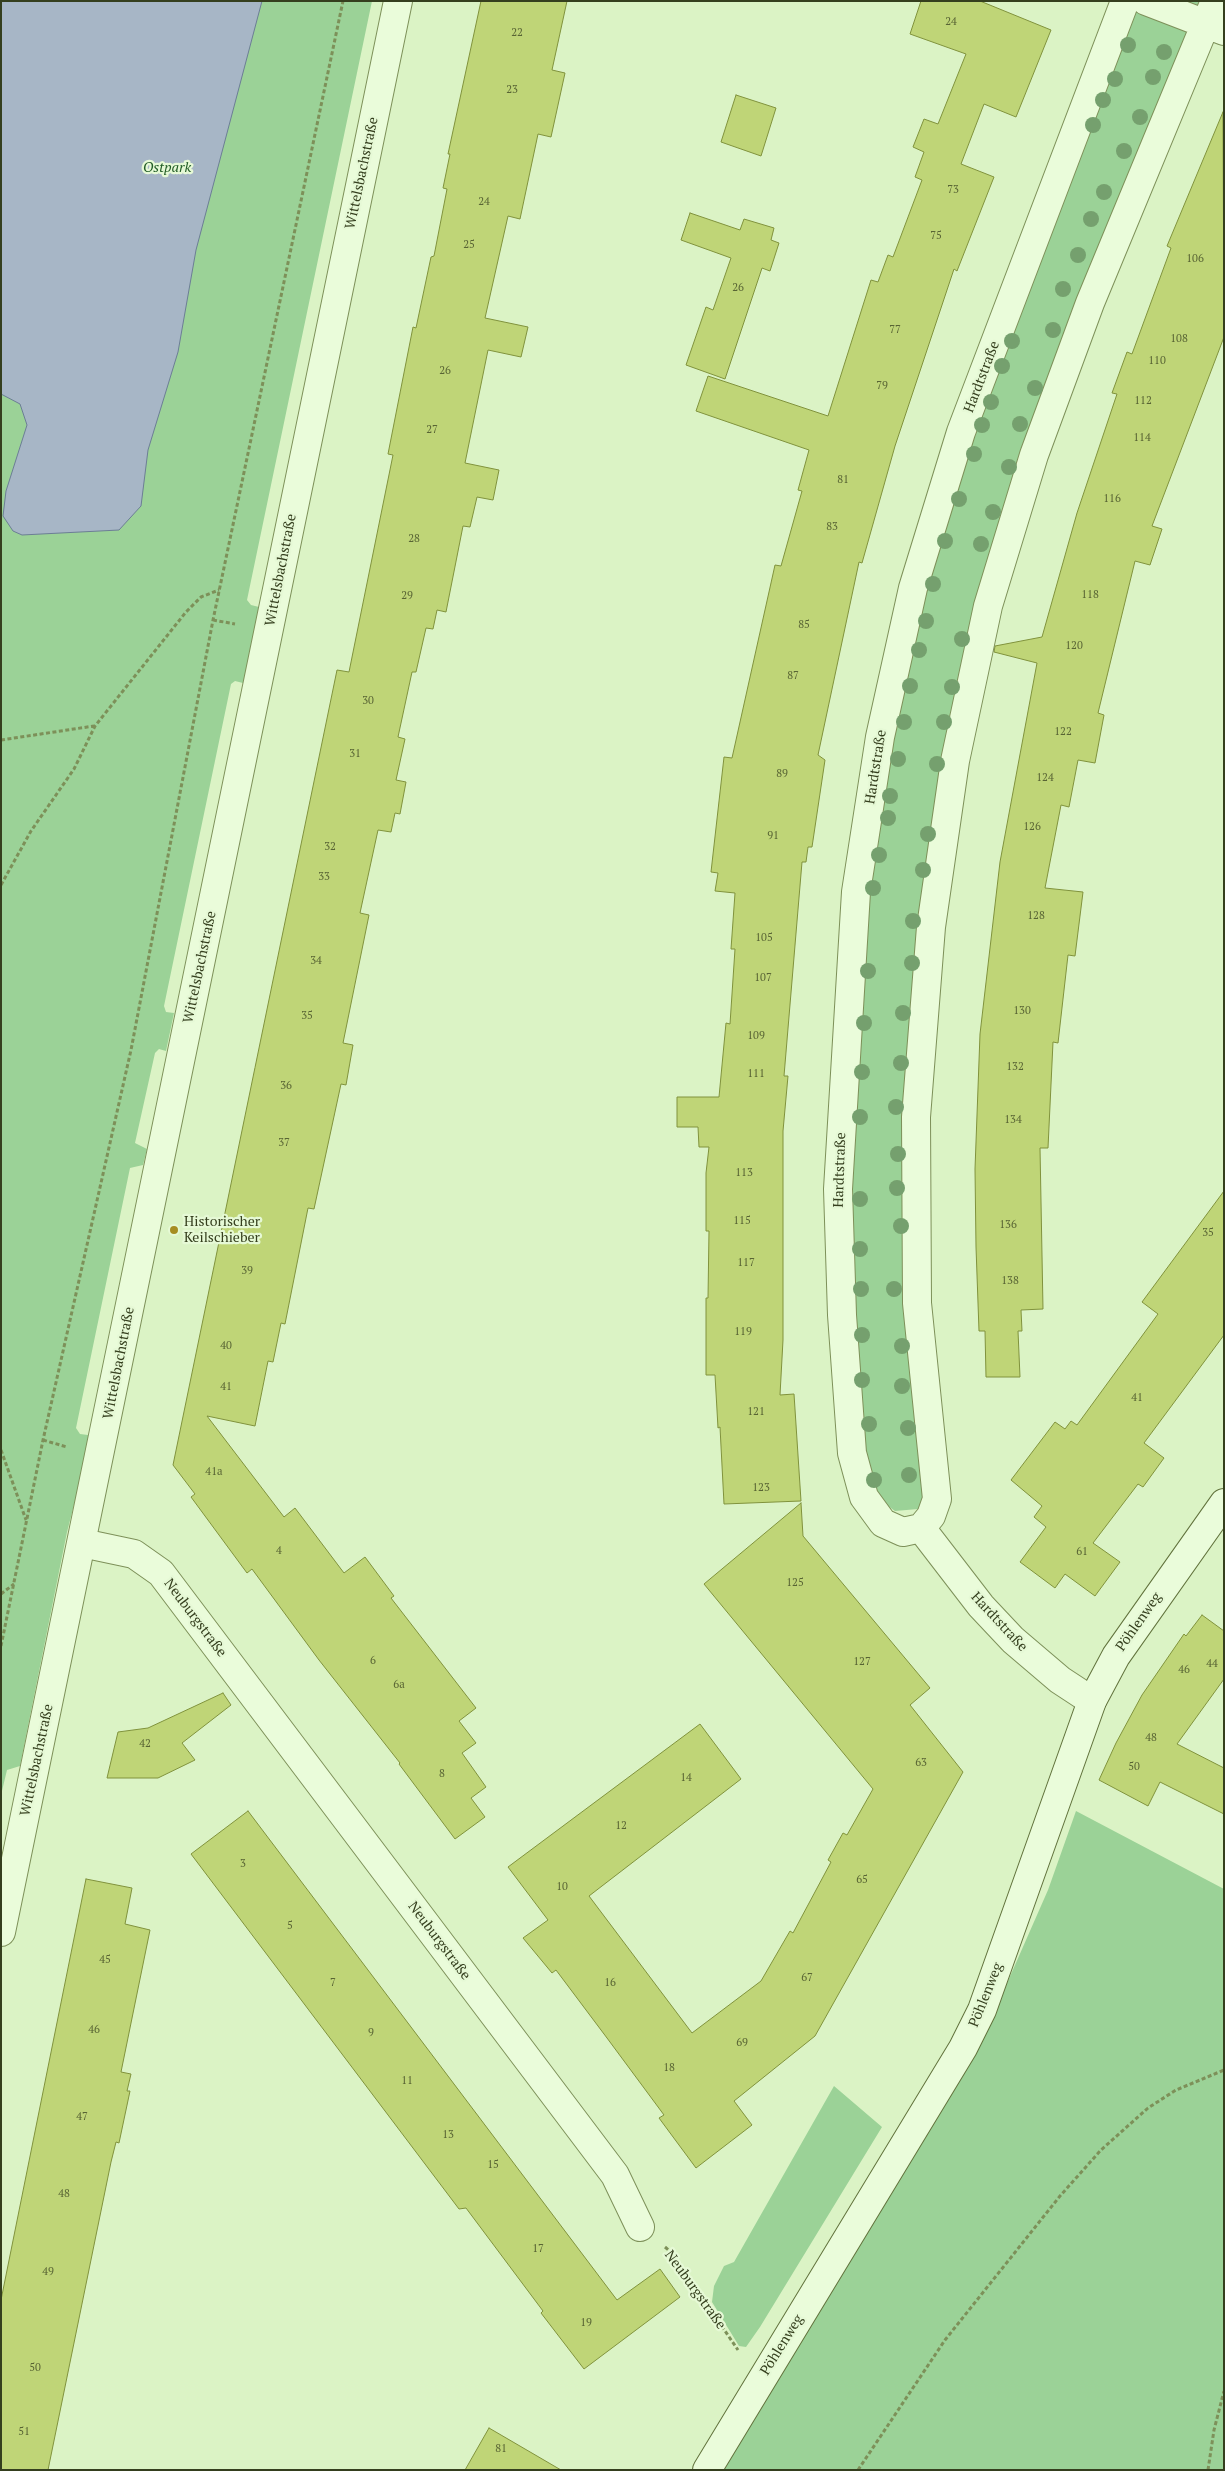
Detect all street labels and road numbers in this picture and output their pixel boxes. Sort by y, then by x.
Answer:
street label: Wittelsbachstraße [342,115,382,231]
street label: Hardtstraße [961,339,1003,415]
street label: Wittelsbachstraße [262,512,300,628]
street label: Hardtstraße [862,729,890,805]
street label: Wittelsbachstraße [180,909,220,1025]
street label: Hardtstraße [830,1132,850,1208]
street label: Wittelsbachstraße [100,1305,138,1421]
street label: Neuburgstraße [160,1576,230,1660]
street label: Hardtstraße [967,1589,1031,1655]
street label: Pöhlenweg [1113,1589,1165,1655]
street label: Wittelsbachstraße [17,1702,57,1818]
street label: Neuburgstraße [404,1899,474,1983]
street label: Pöhlenweg [965,1960,1007,2030]
street label: Neuburgstraße [661,2247,729,2333]
street label: Pöhlenweg [757,2312,807,2378]

